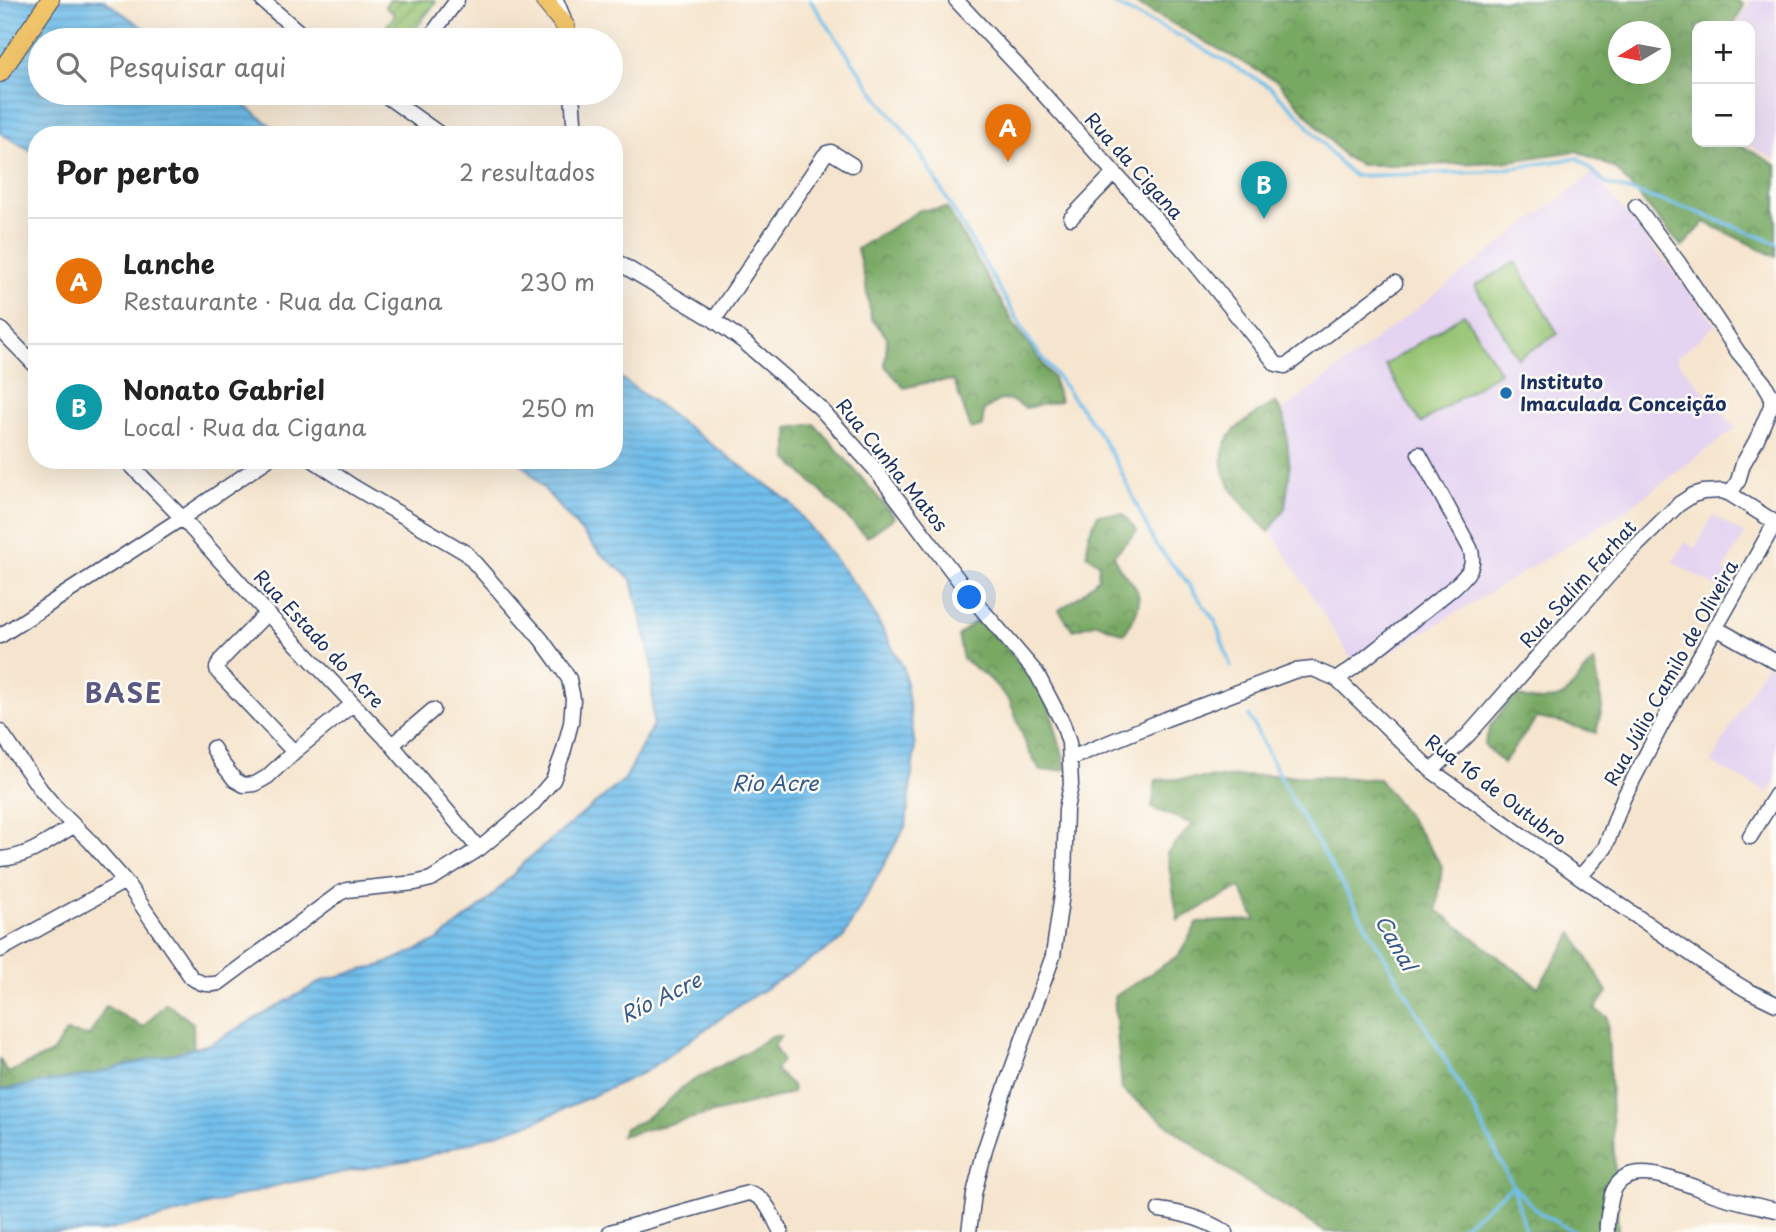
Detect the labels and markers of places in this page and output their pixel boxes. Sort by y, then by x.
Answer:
pin: A [985,104,1031,162]
pin: B [1241,161,1287,219]
place label: Instituto Imaculada Conceição [1520,367,1726,417]
marker: Instituto Imaculada Conceição [1498,385,1514,401]

